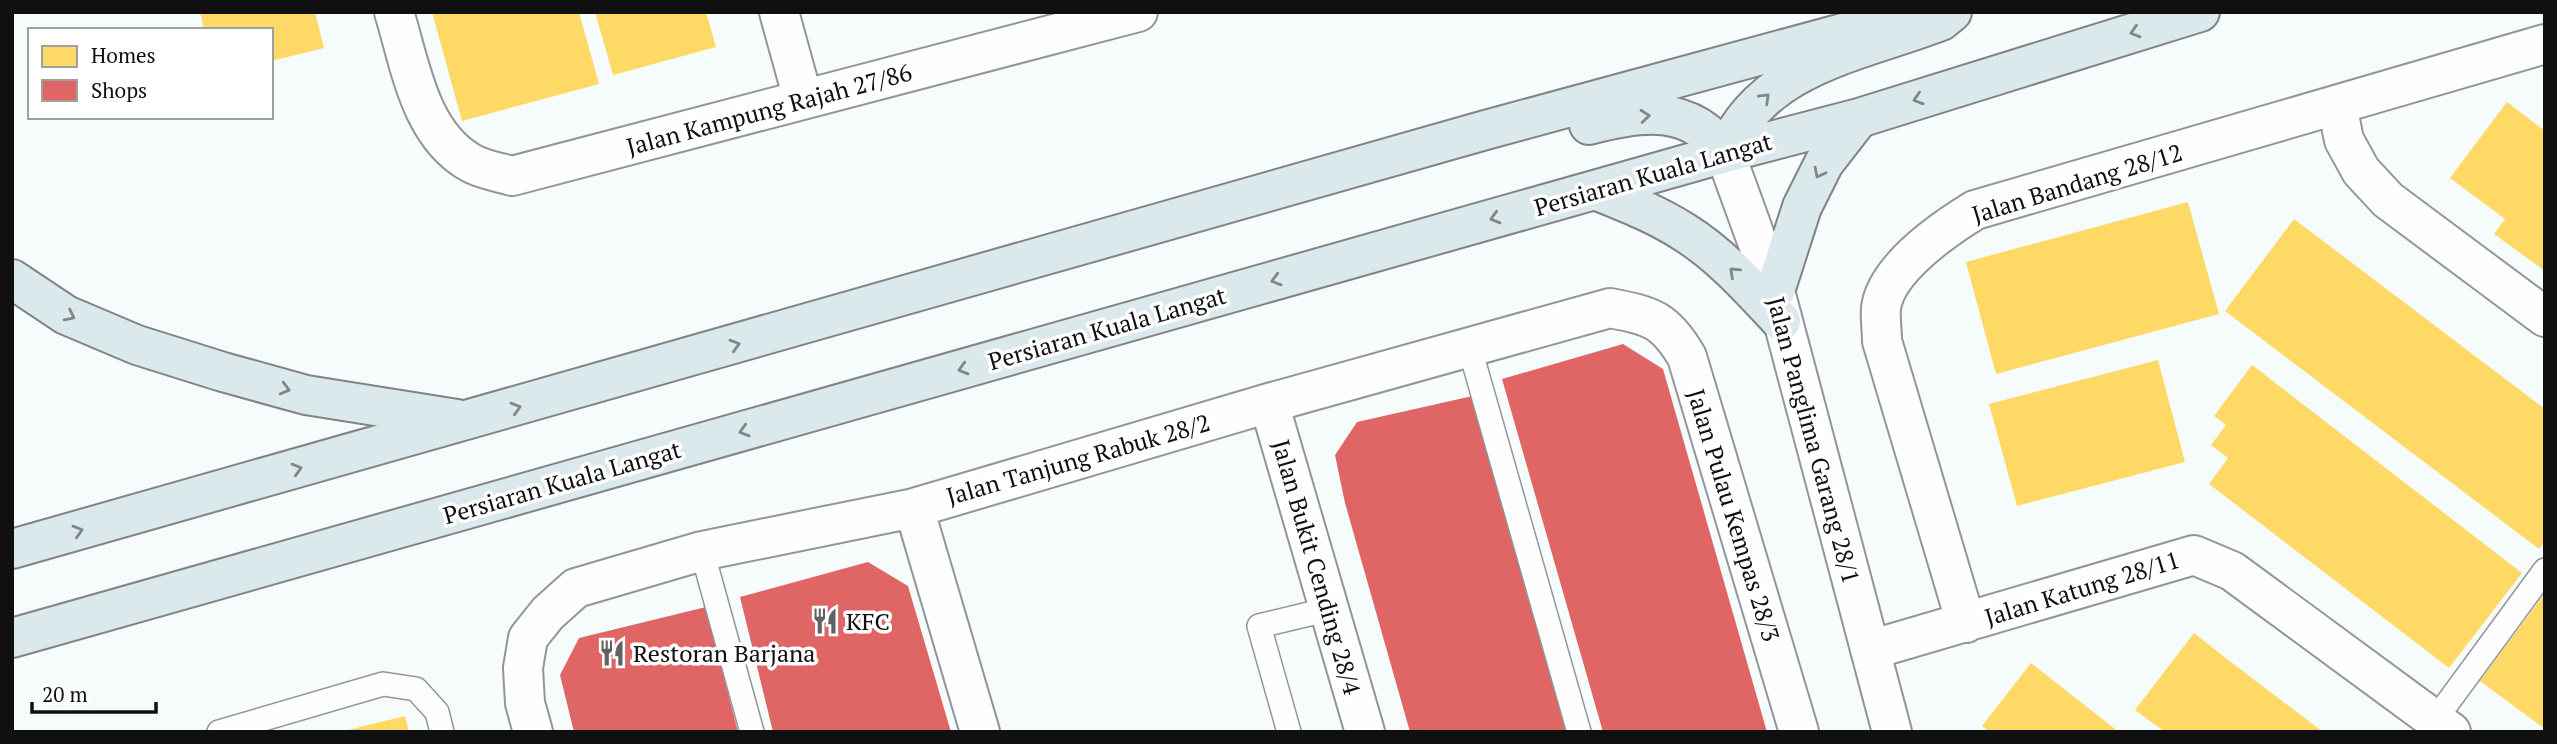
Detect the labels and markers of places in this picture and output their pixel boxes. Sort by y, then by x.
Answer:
place label: KFC [846,605,890,637]
restaurant icon: KFC [810,606,840,636]
place label: Restoran Barjana [633,637,815,669]
restaurant icon: Restoran Barjana [597,638,627,668]

